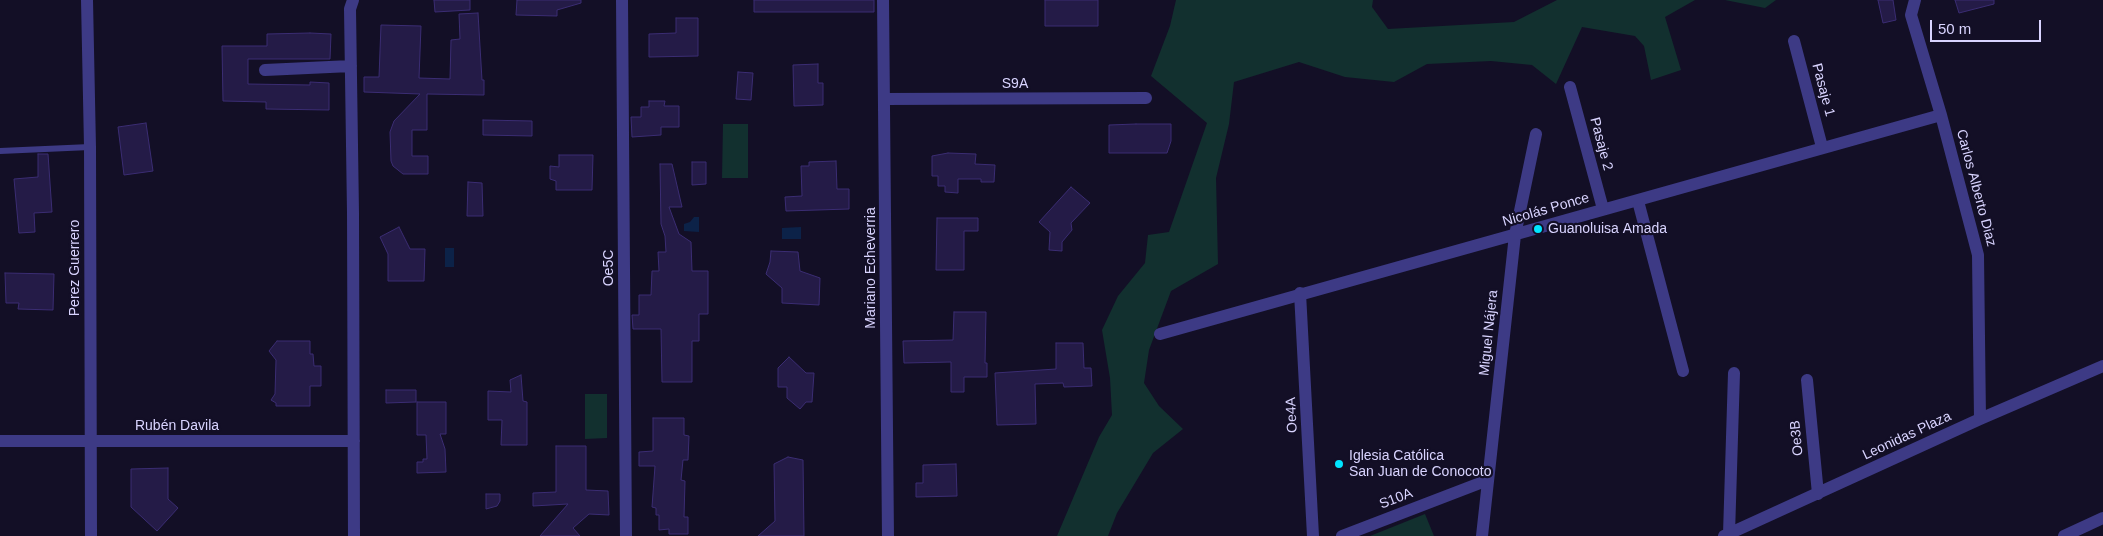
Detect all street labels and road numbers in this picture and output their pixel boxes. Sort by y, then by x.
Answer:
street label: Pasaje 1 [1808,62,1838,118]
street label: S9A [1002,76,1028,92]
street label: Pasaje 2 [1586,116,1616,172]
street label: Carlos Alberto Diaz [1952,128,2000,248]
street label: Nicolás Ponce [1501,190,1591,230]
street label: Mariano Echeverria [863,207,879,329]
street label: Perez Guerrero [67,220,83,316]
street label: Oe5C [601,250,617,286]
street label: Miguel Nájera [1476,289,1502,377]
street label: Oe4A [1283,397,1301,433]
street label: Leonidas Plaza [1860,408,1954,464]
street label: Rubén Davila [135,418,219,434]
street label: Oe3B [1787,419,1807,457]
street label: S10A [1377,485,1415,513]

